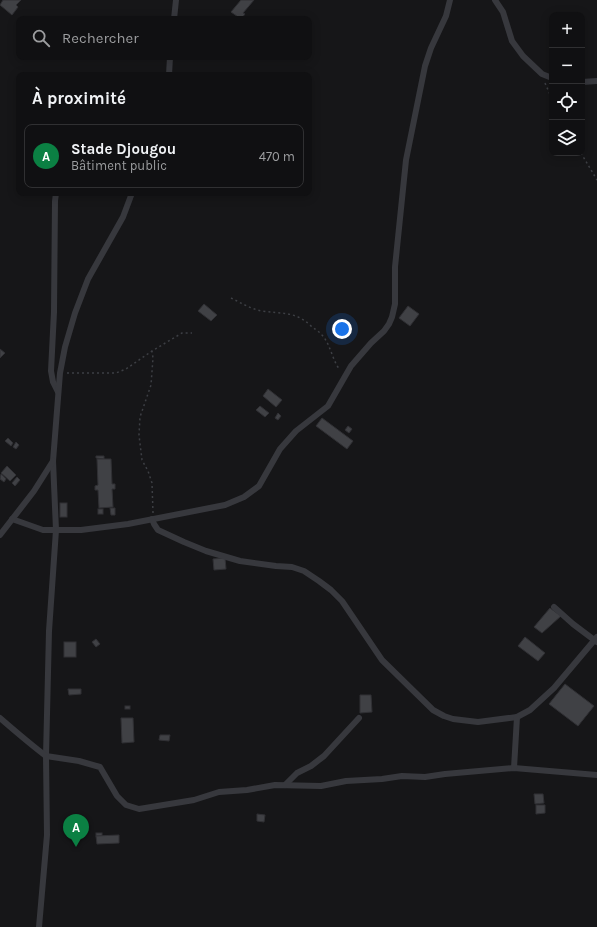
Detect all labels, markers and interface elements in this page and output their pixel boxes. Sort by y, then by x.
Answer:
map controls [549,12,585,156]
button: + [549,12,585,48]
search box [16,16,312,60]
icon: search [30,27,52,49]
text: Rechercher [62,29,139,47]
button: − [549,48,585,84]
button: locate [549,84,585,120]
text: À proximité [32,88,126,108]
button: layers [549,120,585,156]
text: Stade Djougou [71,140,176,158]
text: A [42,149,50,164]
text: 470 m [259,149,295,164]
text: Bâtiment public [71,158,167,173]
your location [332,319,352,339]
pin: A [63,814,89,847]

